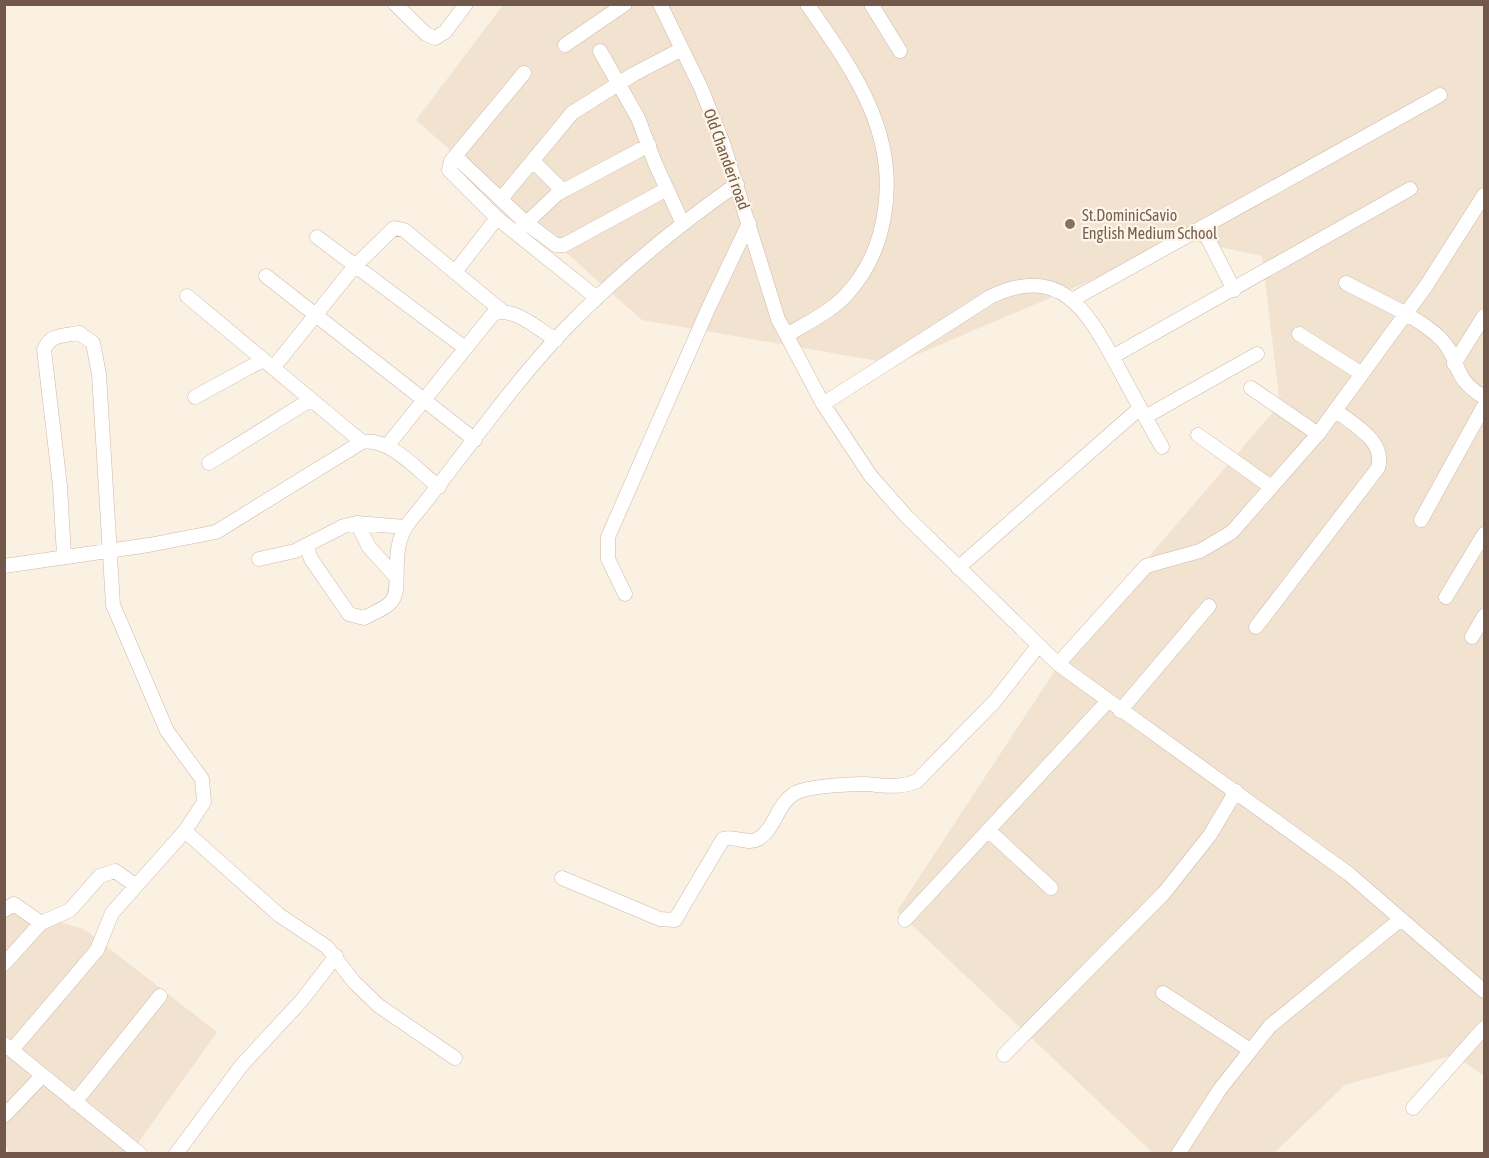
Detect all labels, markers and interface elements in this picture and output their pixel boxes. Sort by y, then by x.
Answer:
street label: Old Chanderi road [700,106,754,212]
place label: St.DominicSavio English Medium School [1082,206,1218,243]
marker: St.DominicSavio English Medium School [1063,217,1077,231]

